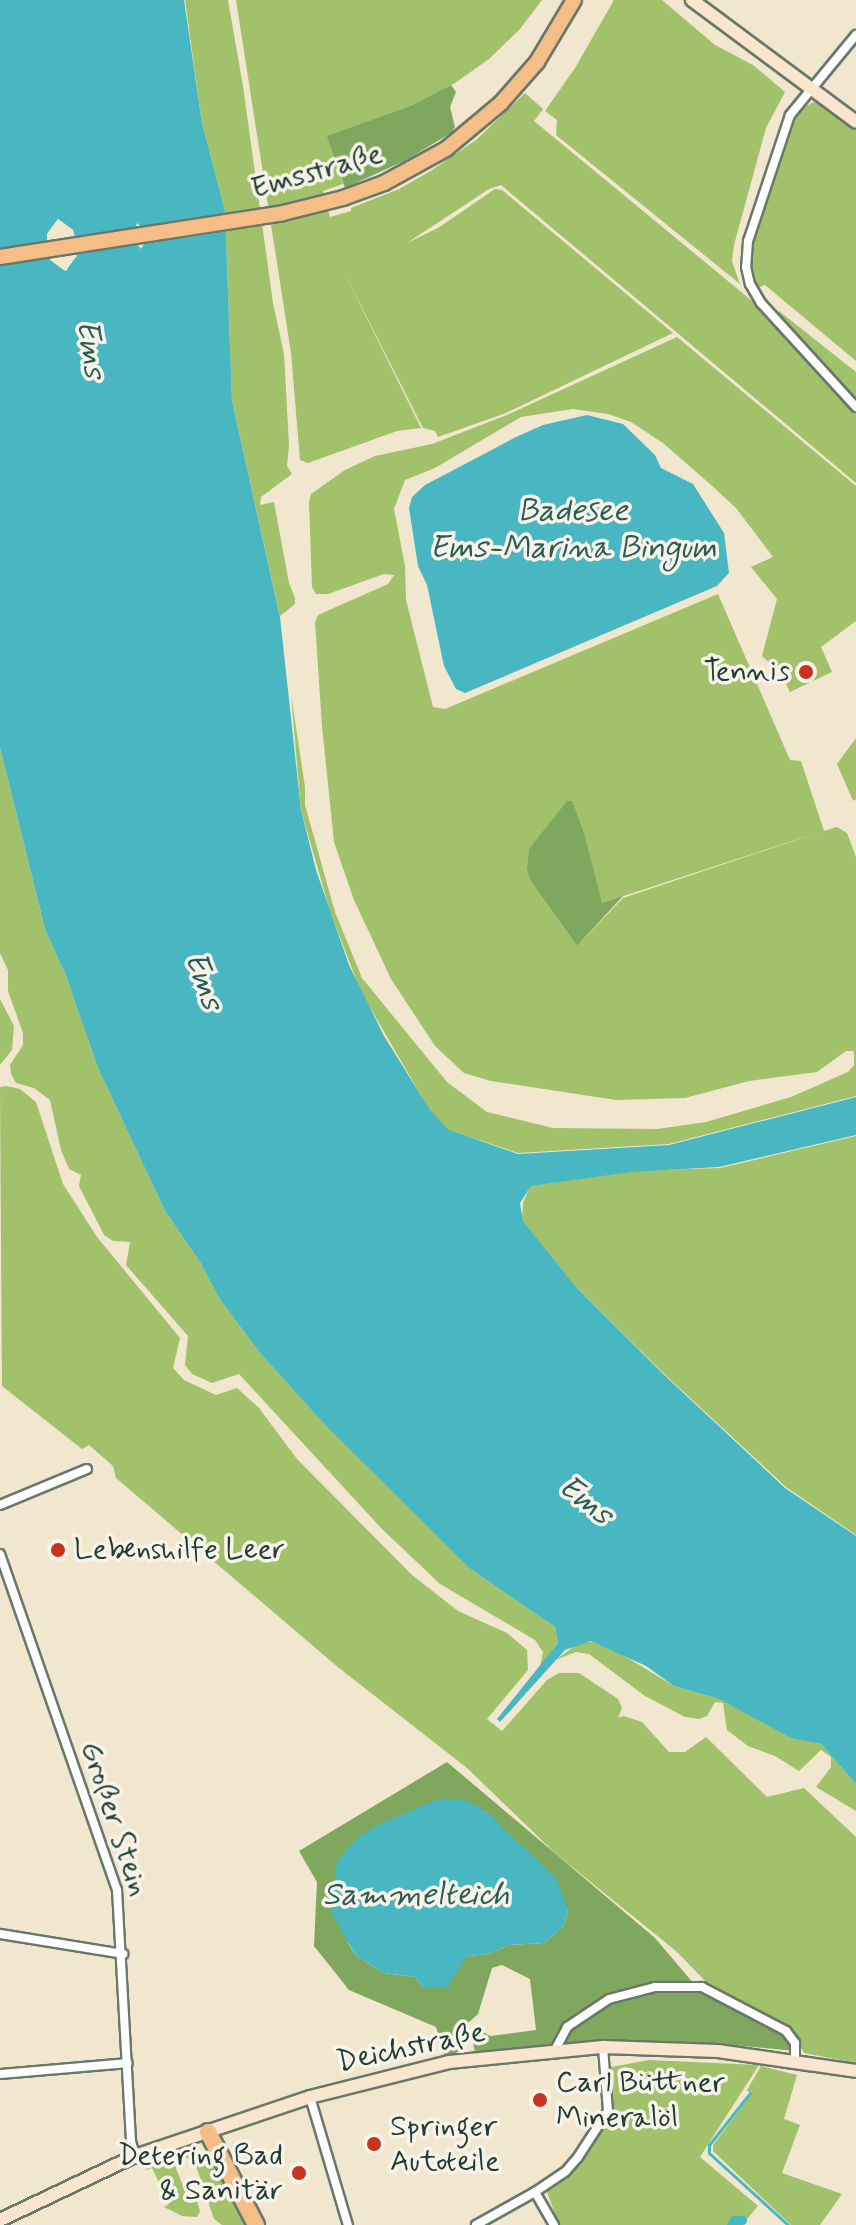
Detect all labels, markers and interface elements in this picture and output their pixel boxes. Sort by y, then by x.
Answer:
street label: Emsstraße [247,136,387,208]
water label: Ems [67,317,113,381]
water label: Badesee Ems-Marina Bingum [429,493,717,568]
place label: Tennis [704,654,790,690]
marker: Tennis [797,663,815,681]
water label: Ems [175,947,231,1015]
water label: Ems [550,1468,620,1534]
place label: Lebenshilfe Leer [74,1532,285,1568]
marker: Lebenshilfe Leer [49,1541,67,1559]
street label: Großer Stein [72,1738,156,1900]
water label: Sammelteich [323,1876,509,1914]
street label: Deichstraße [333,2015,489,2081]
place label: Carl Büttner Mineralöl [556,2065,725,2136]
marker: Carl Büttner Mineralöl [531,2091,549,2109]
place label: Springer Autoteile [390,2109,500,2180]
marker: Springer Autoteile [365,2135,383,2153]
place label: Detering Bad & Sanitär [117,2138,283,2208]
marker: Detering Bad & Sanitär [290,2164,308,2182]

